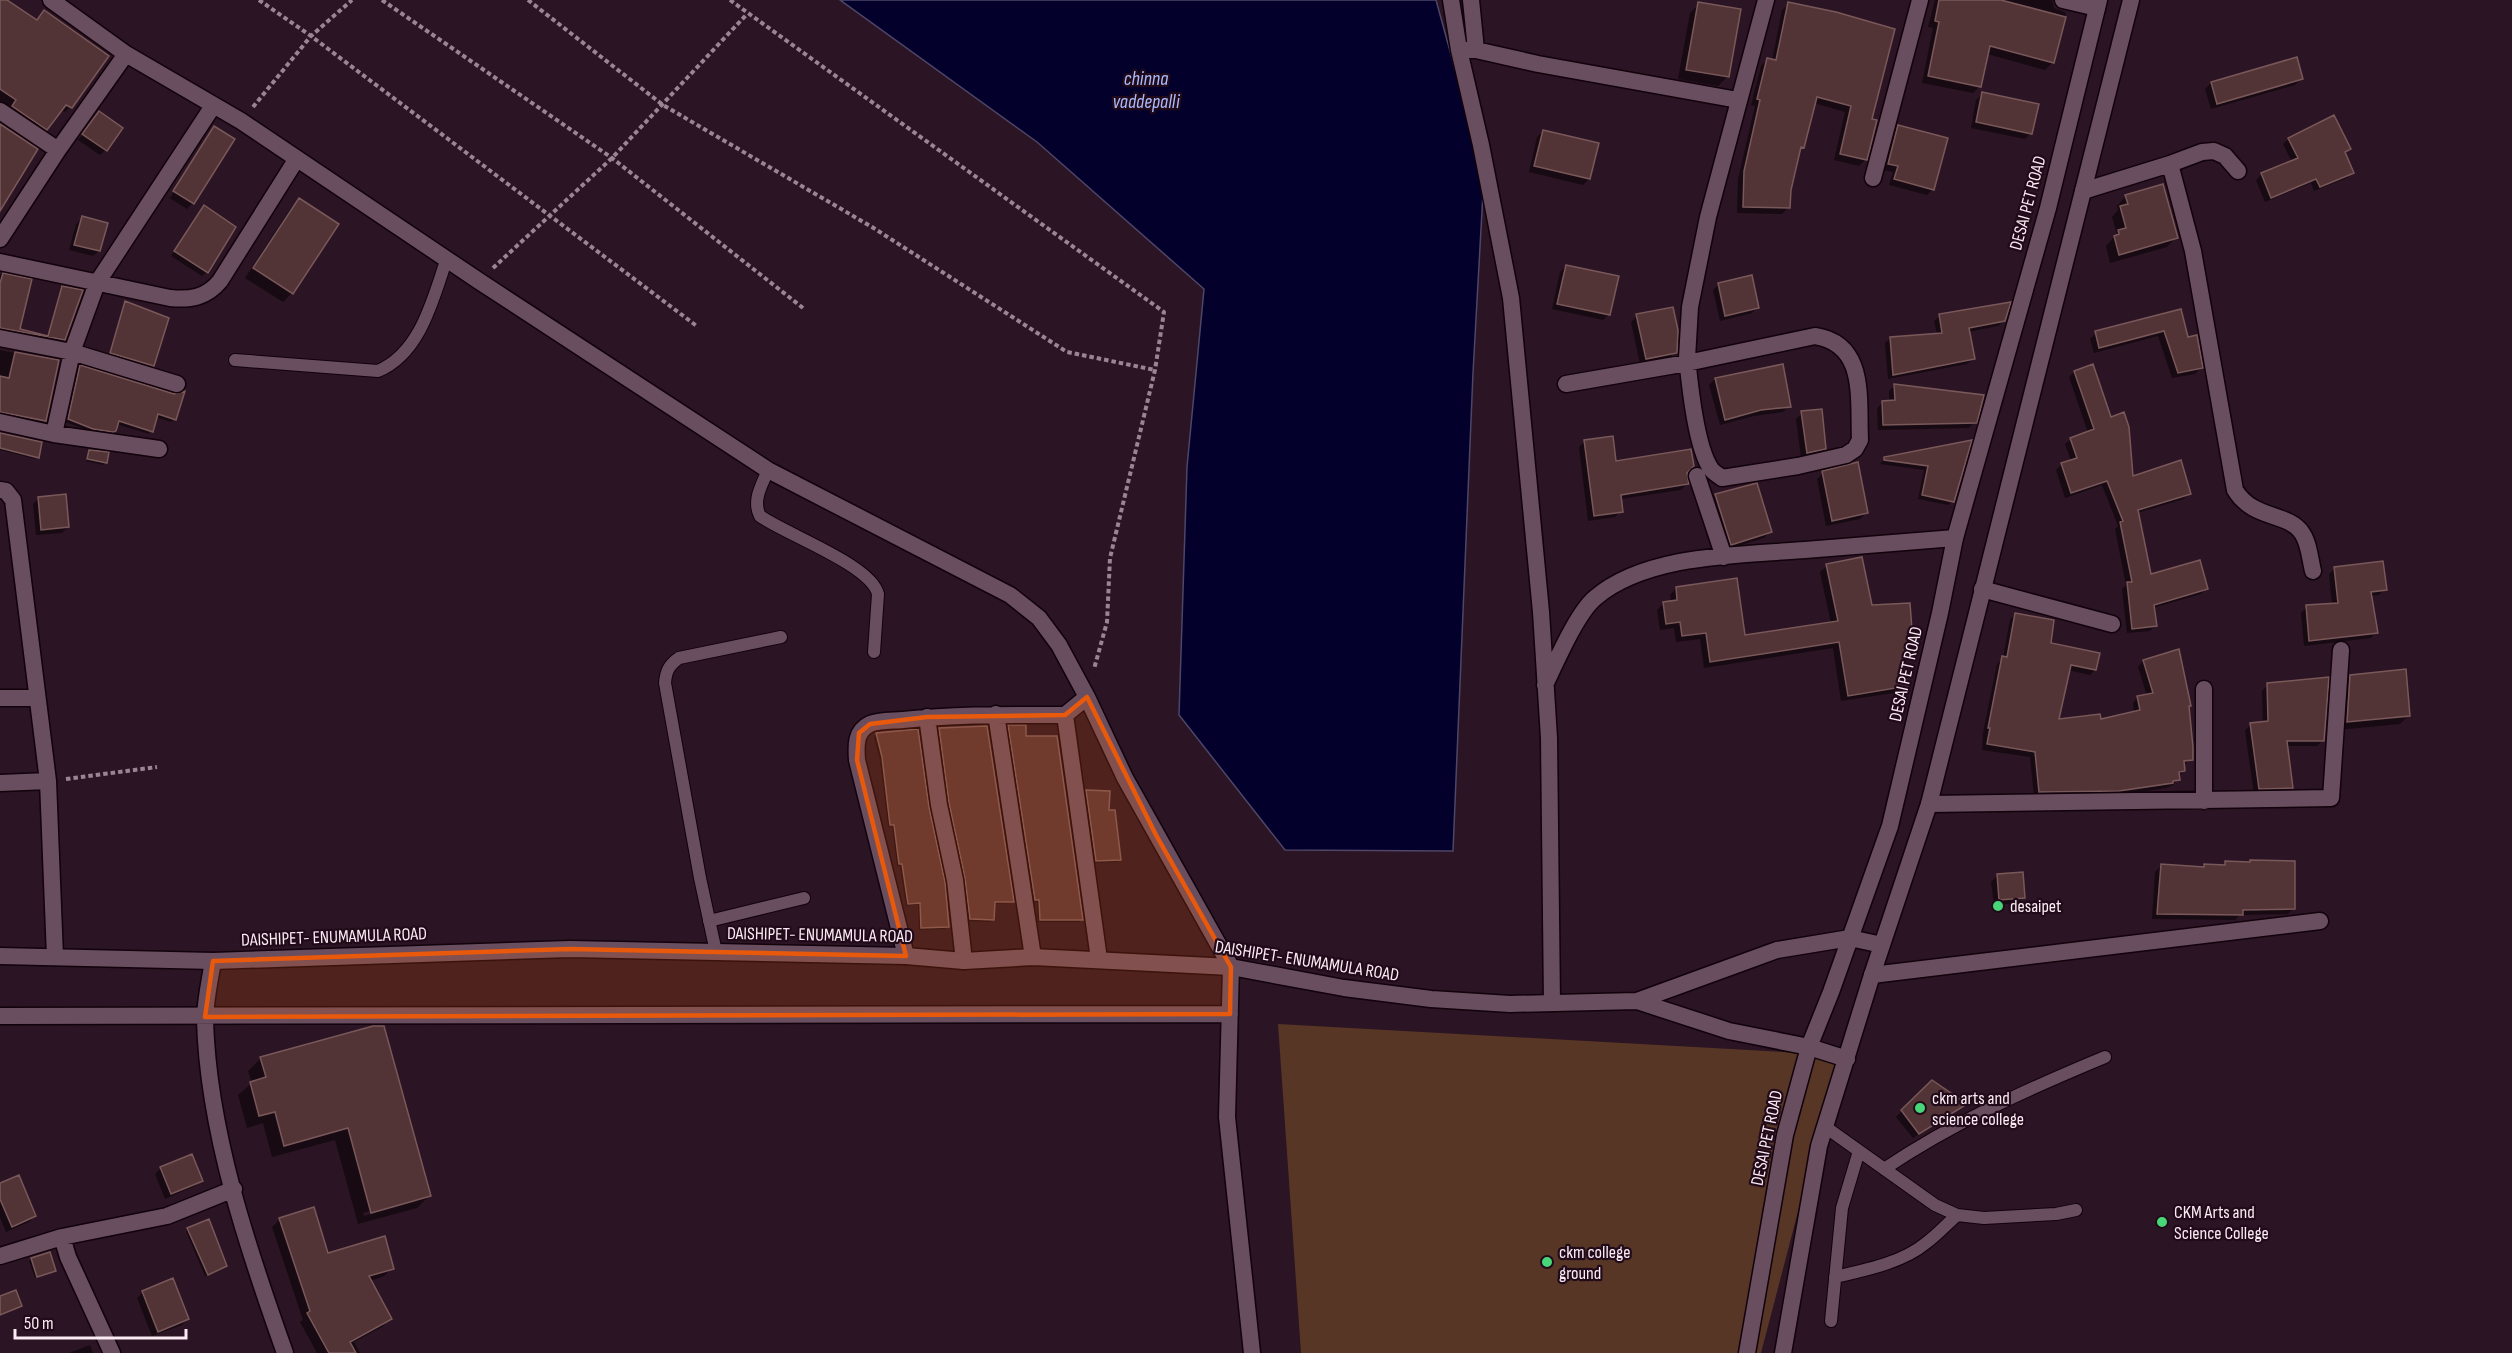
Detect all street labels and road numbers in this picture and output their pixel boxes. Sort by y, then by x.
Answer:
street label: DESAI PET ROAD [2005,153,2051,253]
street label: DESAI PET ROAD [1885,624,1927,724]
street label: DAISHIPET- ENUMAMULA ROAD [241,923,427,951]
street label: DAISHIPET- ENUMAMULA ROAD [727,923,913,947]
street label: DAISHIPET- ENUMAMULA ROAD [1214,936,1400,986]
street label: DESAI PET ROAD [1747,1088,1787,1188]

